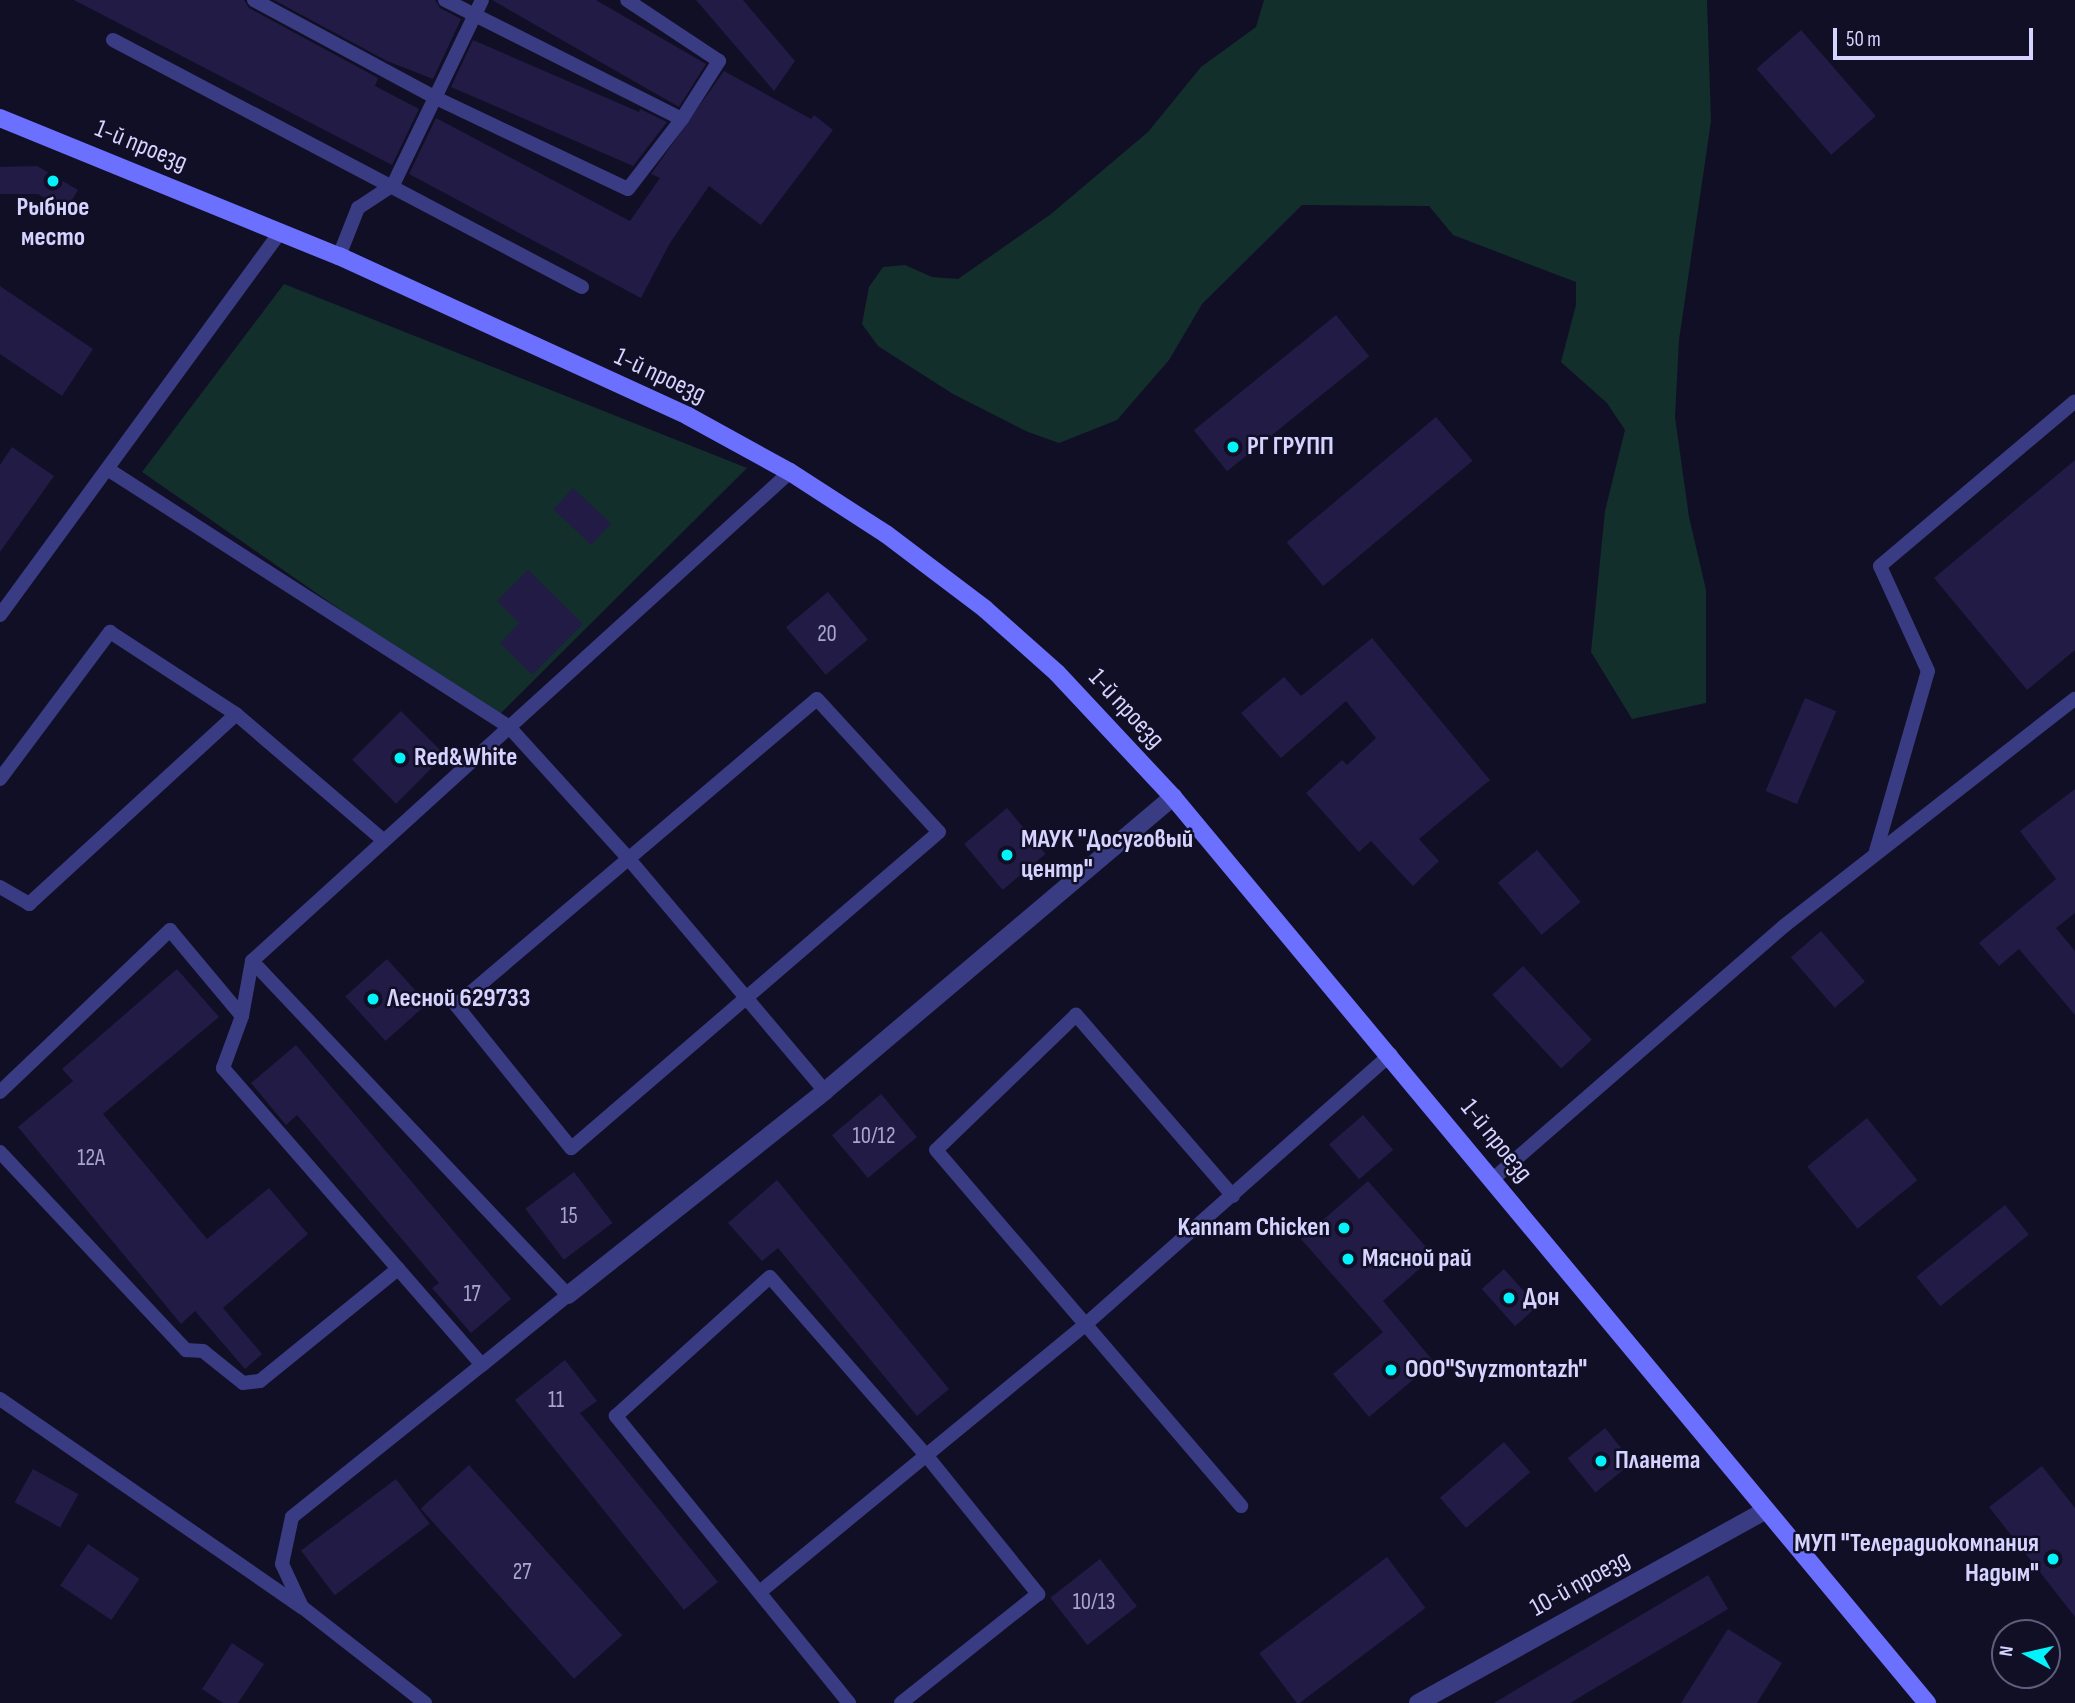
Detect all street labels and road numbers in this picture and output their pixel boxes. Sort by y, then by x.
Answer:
street label: 1-й проезд [90,113,192,179]
street label: 1-й проезд [609,341,711,411]
street label: 1-й проезд [1082,663,1170,755]
street label: 1-й проезд [1453,1094,1539,1188]
street label: 10-й проезд [1525,1544,1635,1624]

